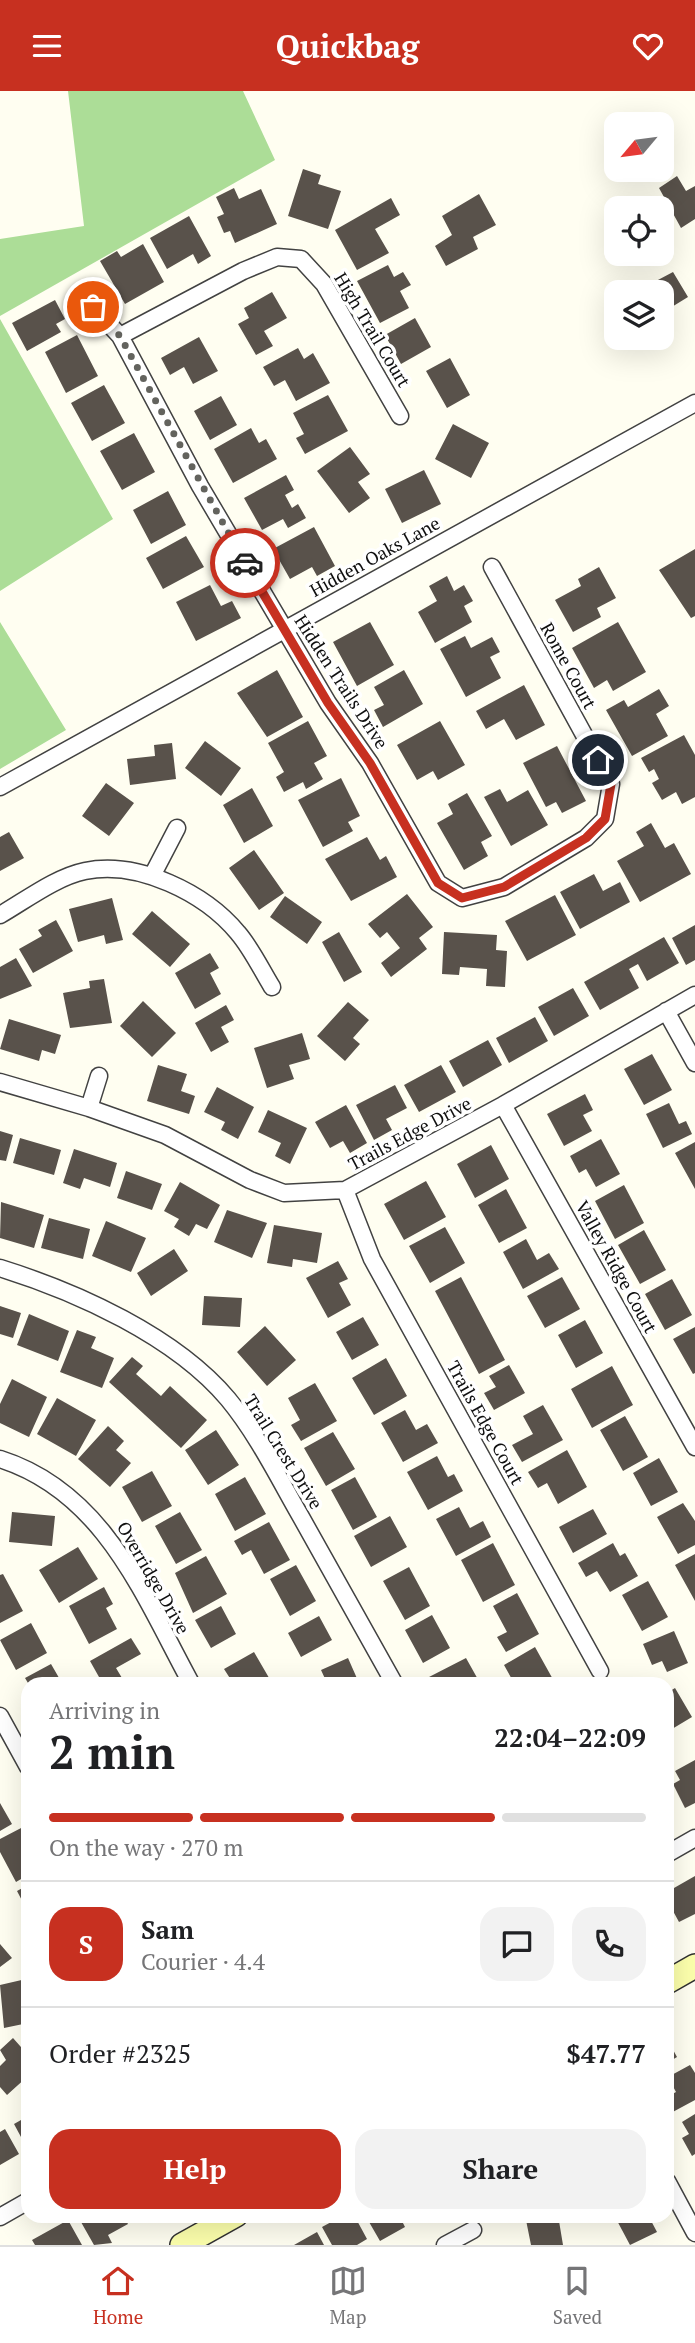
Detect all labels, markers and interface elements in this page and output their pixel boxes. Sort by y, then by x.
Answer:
text: Quickbag [276,25,419,67]
icon: menu [28,27,66,65]
icon: heart [629,27,667,65]
north arrow [604,112,674,182]
map controls [604,112,674,350]
button: locate [604,196,674,266]
street label: High Trail Court [329,268,417,392]
pin [63,277,123,337]
button: layers [604,280,674,350]
icon: bag [74,288,112,326]
street label: Hidden Oaks Lane [305,510,444,602]
courier [210,528,280,598]
icon: car [226,544,264,582]
street label: Hidden Trails Drive [290,610,394,753]
street label: Rome Court [535,618,603,713]
pin [568,730,628,790]
icon: home [579,741,617,779]
street label: Trails Edge Drive [344,1091,475,1176]
street label: Valley Ridge Court [571,1196,663,1337]
street label: Trails Edge Court [442,1356,530,1489]
street label: Trail Crest Drive [239,1389,329,1513]
street label: Overridge Drive [112,1517,196,1638]
text: Arriving in [49,1695,160,1726]
text: 22:04–22:09 [494,1720,646,1754]
text: 2 min [49,1721,175,1782]
text: On the way · 270 m [49,1832,243,1863]
button: chat [480,1907,554,1981]
button: phone [572,1907,646,1981]
text: Sam [141,1912,194,1946]
text: S [79,1927,93,1961]
text: Courier · 4.4 [141,1946,265,1977]
text: Order #2325 [49,2036,191,2070]
text: $47.77 [566,2036,646,2070]
button: Help [49,2129,341,2209]
button: Share [355,2129,646,2209]
tab: Home [93,2262,143,2329]
tab: Map [329,2262,367,2329]
tab: Saved [553,2262,602,2329]

